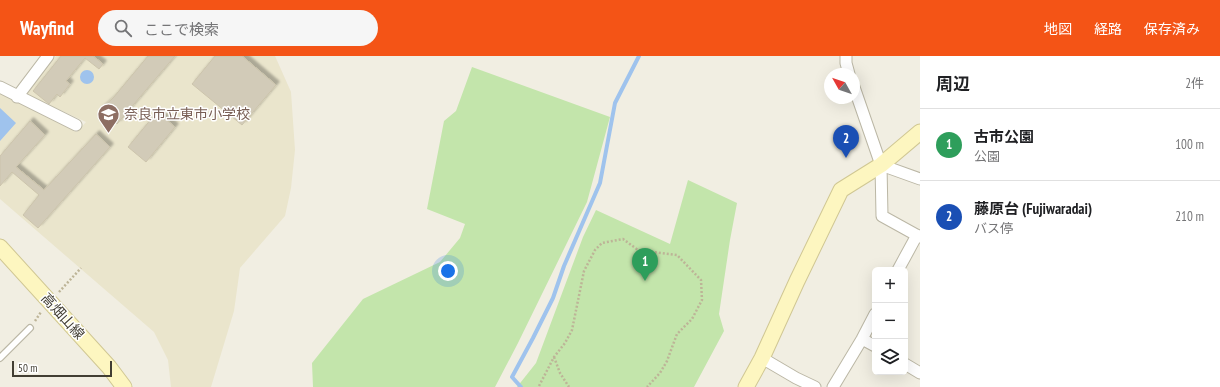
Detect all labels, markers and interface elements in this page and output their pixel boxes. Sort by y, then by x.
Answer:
search box [98,10,378,46]
text: Wayfind [20,16,74,40]
icon: search [112,17,134,39]
text: ここで検索 [144,20,219,39]
text: 地図 [1044,20,1072,38]
text: 経路 [1094,20,1122,38]
text: 保存済み [1144,20,1200,38]
north arrow [824,68,860,104]
text: 周辺 [936,73,970,95]
text: 2件 [1185,75,1204,92]
school or university icon: 奈良市立東市小学校 [96,101,122,134]
place label: 奈良市立東市小学校 [124,105,250,123]
pin: 2 [833,125,859,158]
text: 古市公園 [974,127,1034,146]
text: 1 [946,136,952,153]
text: 100 m [1175,136,1204,153]
text: 公園 [974,148,1000,165]
text: 藤原台 (Fujiwaradai) [974,199,1092,218]
text: 2 [946,208,952,225]
text: 210 m [1175,208,1204,225]
text: バス停 [974,220,1013,237]
pin: 1 [632,248,658,281]
your location [438,261,458,281]
map controls [872,267,908,375]
button: + [872,267,908,303]
street label: 高畑山線 [38,289,88,343]
button: − [872,303,908,339]
button: layers [872,339,908,375]
scale bar [12,359,112,378]
text: 50 m [18,361,37,375]

